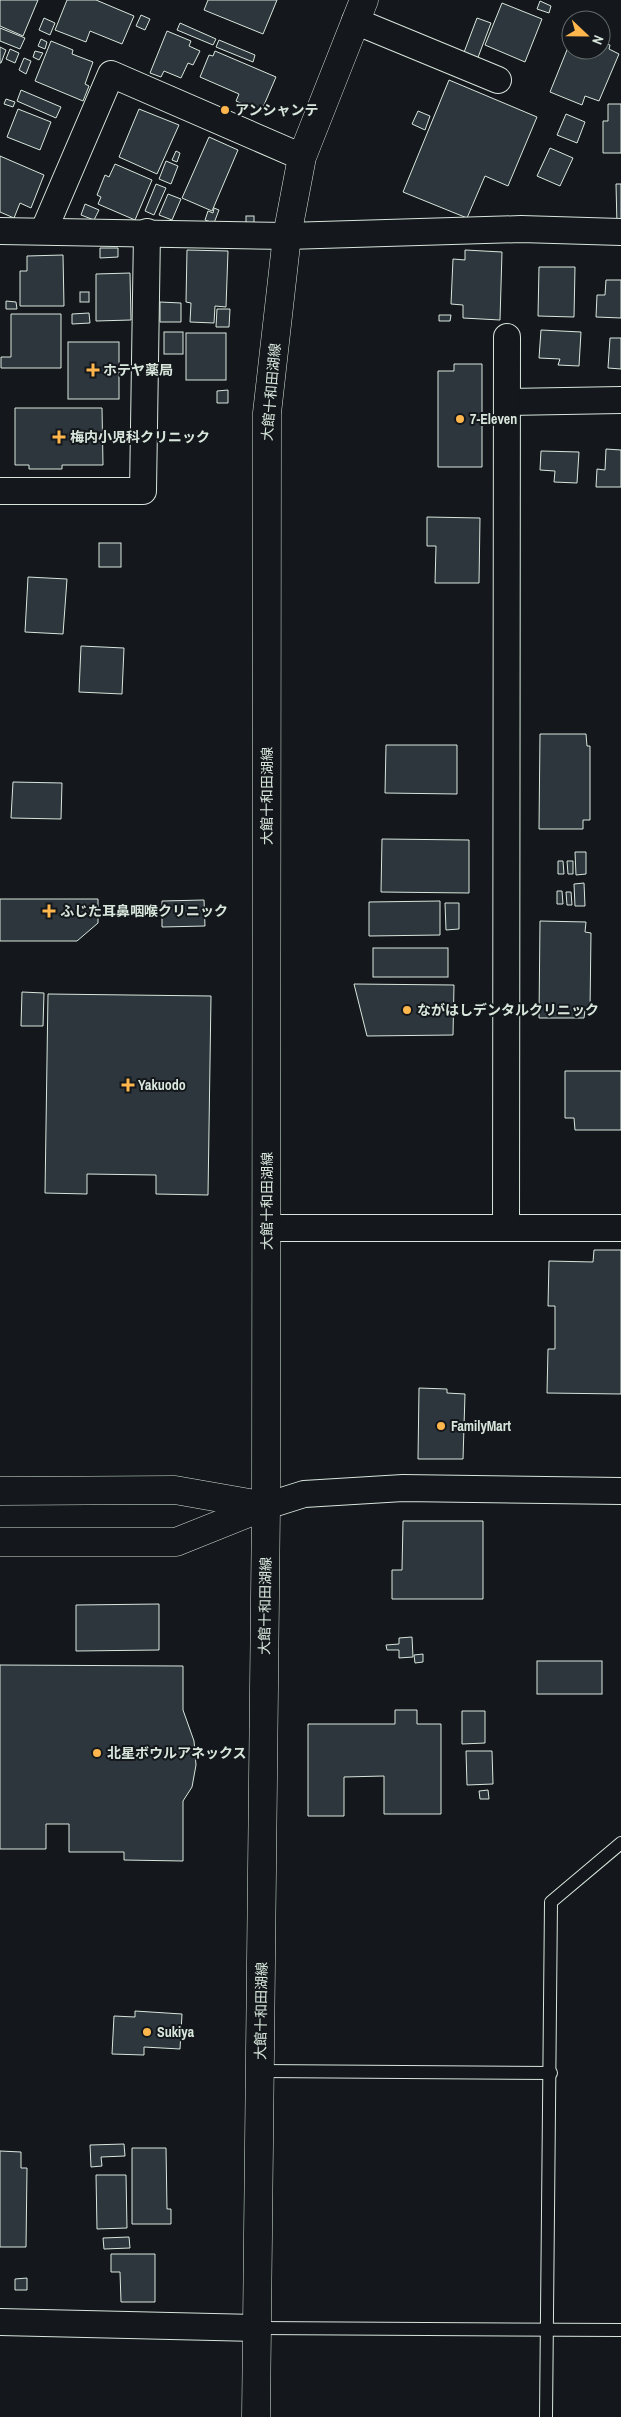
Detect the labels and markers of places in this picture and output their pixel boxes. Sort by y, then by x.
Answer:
place label: アンシャンテ [235,101,318,119]
marker: アンシャンテ [219,104,231,116]
place label: ホテヤ薬局 [103,361,173,379]
marker: ホテヤ薬局 [87,364,99,376]
place label: 7-Eleven [470,410,517,428]
marker: 7-Eleven [454,413,466,425]
place label: 梅内小児科クリニック [70,428,210,446]
marker: 梅内小児科クリニック [52,430,66,444]
place label: ふじた耳鼻咽喉クリニック [60,902,228,920]
marker: ふじた耳鼻咽喉クリニック [42,904,56,918]
place label: ながはしデンタルクリニック [417,1001,599,1019]
marker: ながはしデンタルクリニック [401,1004,413,1016]
place label: Yakuodo [138,1076,186,1094]
marker: Yakuodo [122,1079,134,1091]
place label: FamilyMart [451,1417,511,1435]
marker: FamilyMart [435,1420,447,1432]
place label: 北星ボウルアネックス [107,1744,247,1762]
marker: 北星ボウルアネックス [91,1747,103,1759]
place label: Sukiya [157,2023,195,2041]
marker: Sukiya [141,2026,153,2038]

